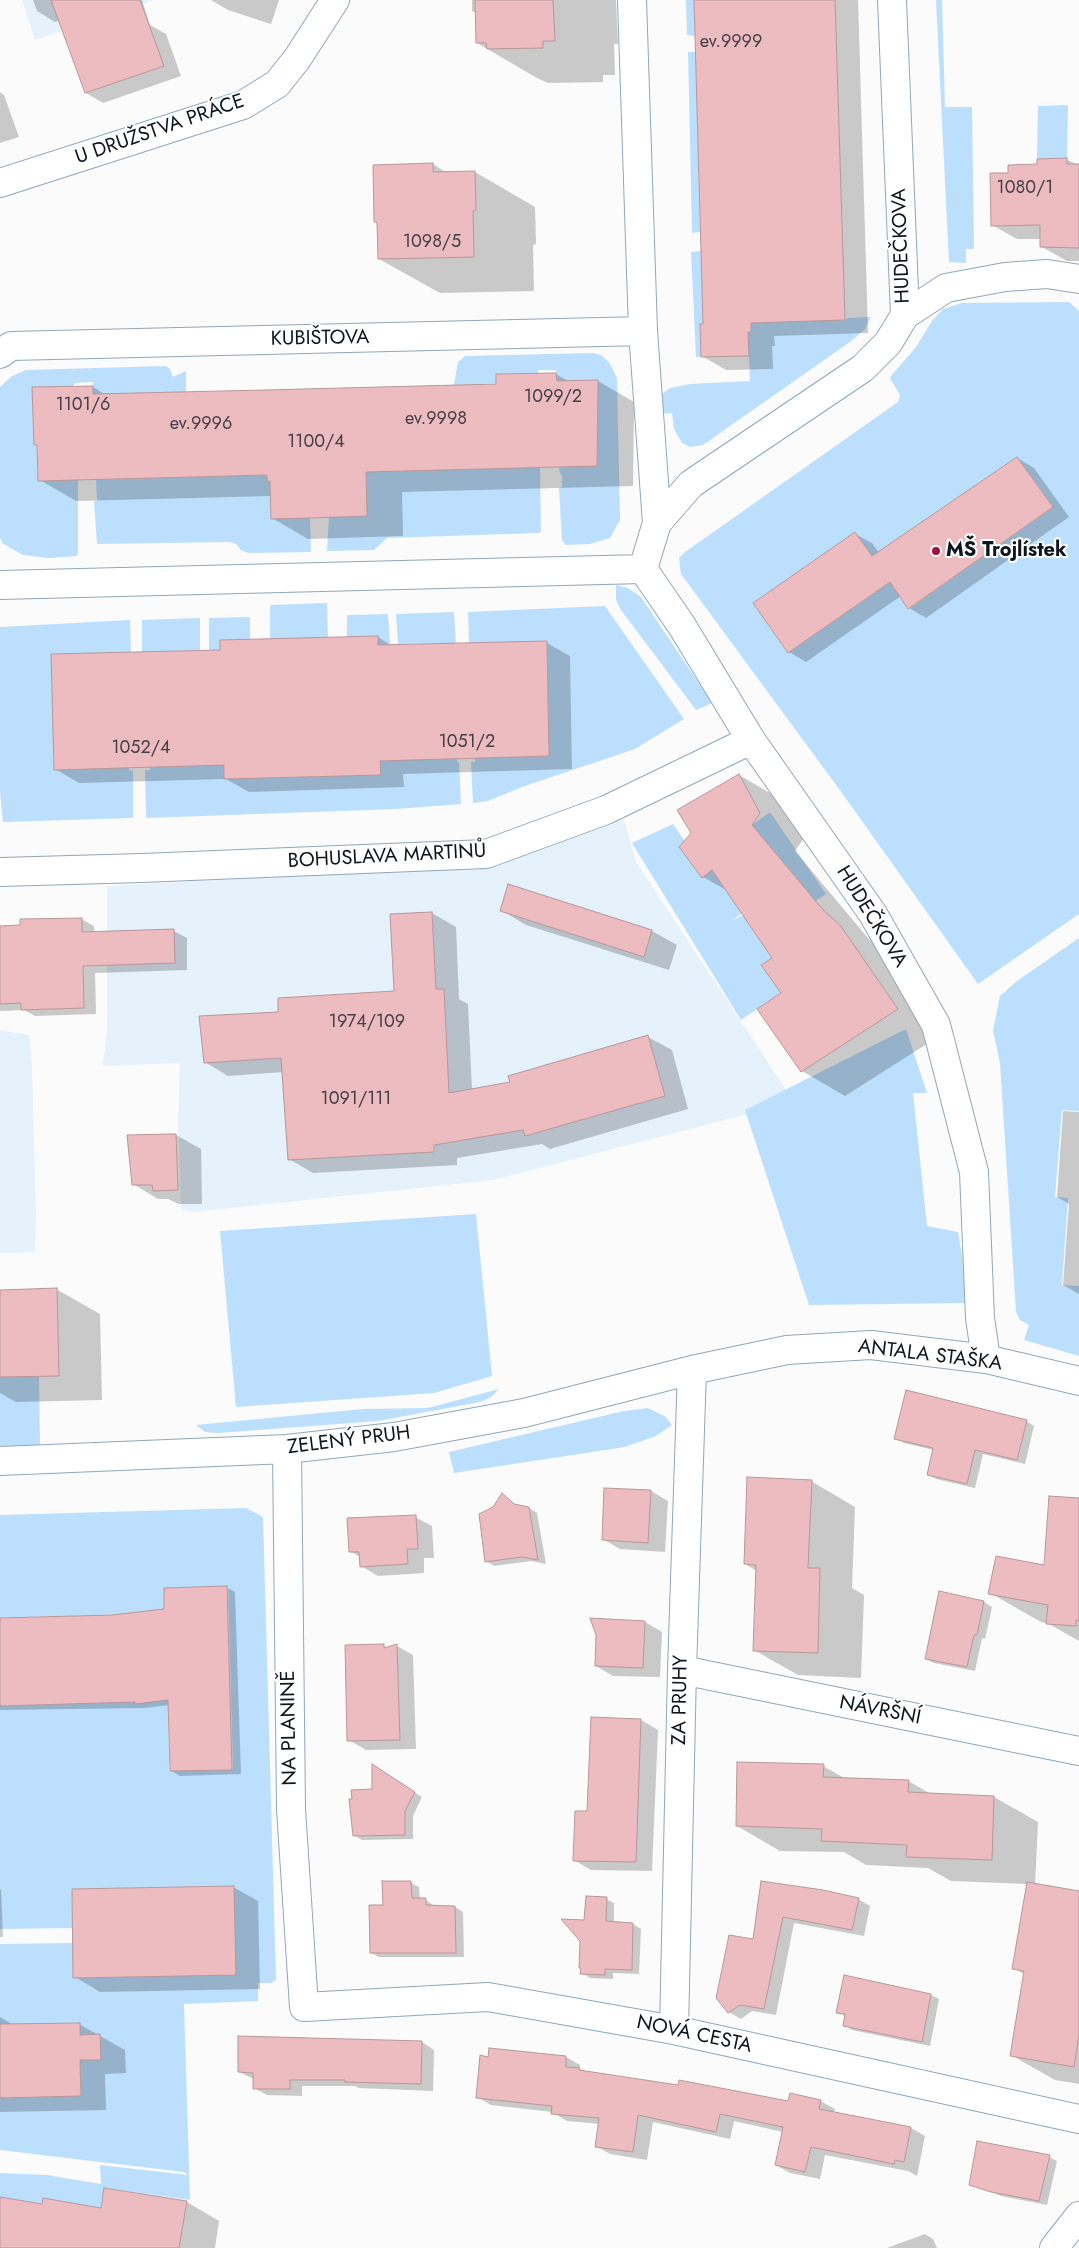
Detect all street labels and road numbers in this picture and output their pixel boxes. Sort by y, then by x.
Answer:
street label: U DRUŽSTVA PRÁCE [72,90,248,170]
street label: HUDEČKOVA [888,188,916,304]
street label: KUBIŠTOVA [270,326,370,352]
street label: BOHUSLAVA MARTINŮ [287,840,487,874]
street label: HUDEČKOVA [830,862,912,972]
street label: ANTALA STAŠKA [857,1335,1003,1377]
street label: ZELENÝ PRUH [286,1422,412,1460]
street label: ZA PRUHY [668,1655,694,1745]
street label: NA PLANINĚ [277,1670,303,1786]
street label: NÁVRŠNÍ [837,1691,923,1731]
street label: NOVÁ CESTA [634,2011,754,2059]

